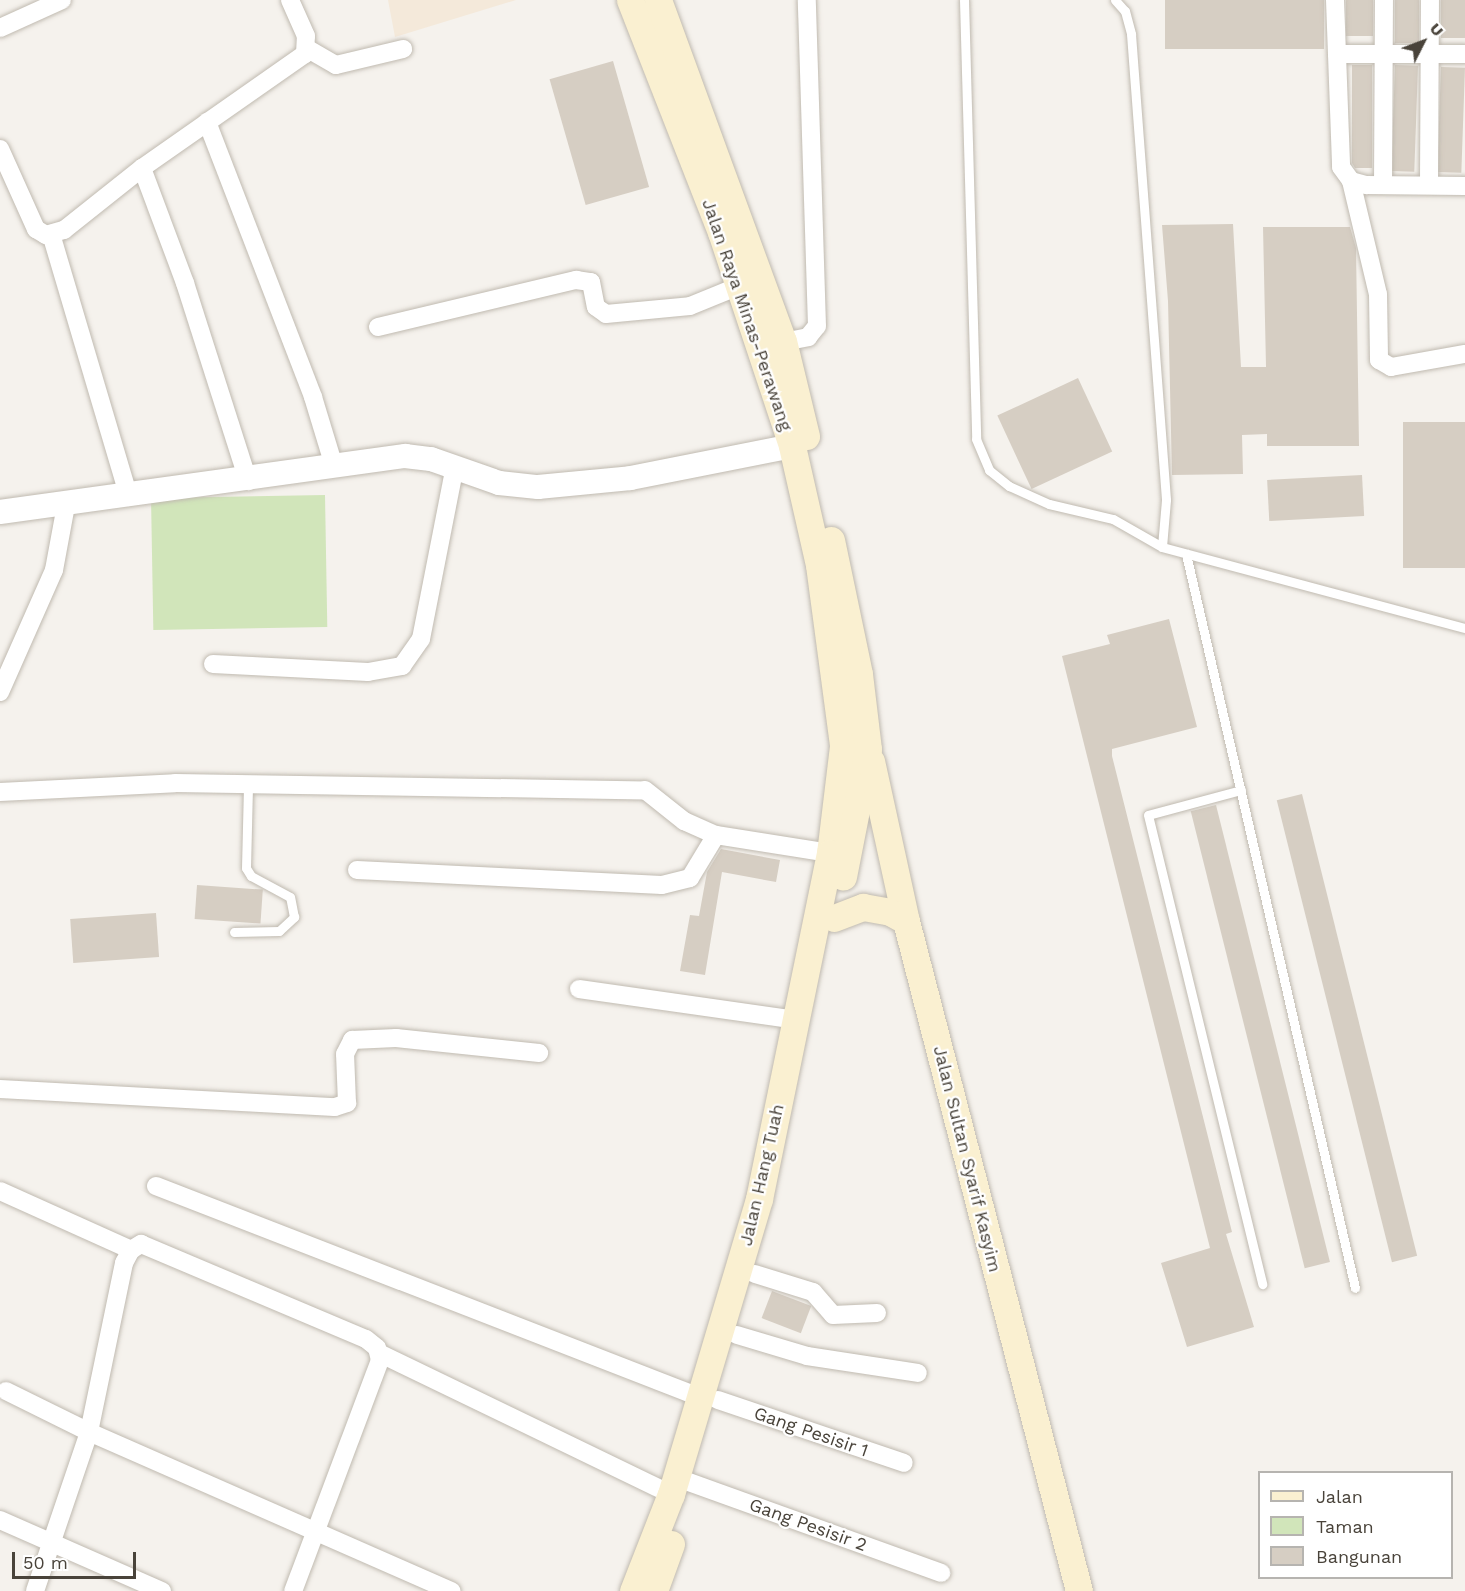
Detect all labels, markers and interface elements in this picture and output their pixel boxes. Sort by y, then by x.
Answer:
north arrow [1393,12,1453,72]
text: U [1426,19,1448,40]
street label: Jalan Raya Minas-Perawang [697,196,797,434]
street label: Jalan Sultan Syarif Kasyim [928,1043,1006,1275]
street label: Jalan Hang Tuah [735,1102,789,1248]
street label: Gang Pesisir 1 [751,1402,871,1462]
legend [1258,1471,1453,1579]
text: Jalan [1316,1486,1363,1507]
street label: Gang Pesisir 2 [746,1494,870,1556]
text: Taman [1316,1516,1374,1537]
scale bar [15,1540,140,1578]
text: Bangunan [1316,1546,1402,1567]
text: 50 m [23,1552,68,1573]

